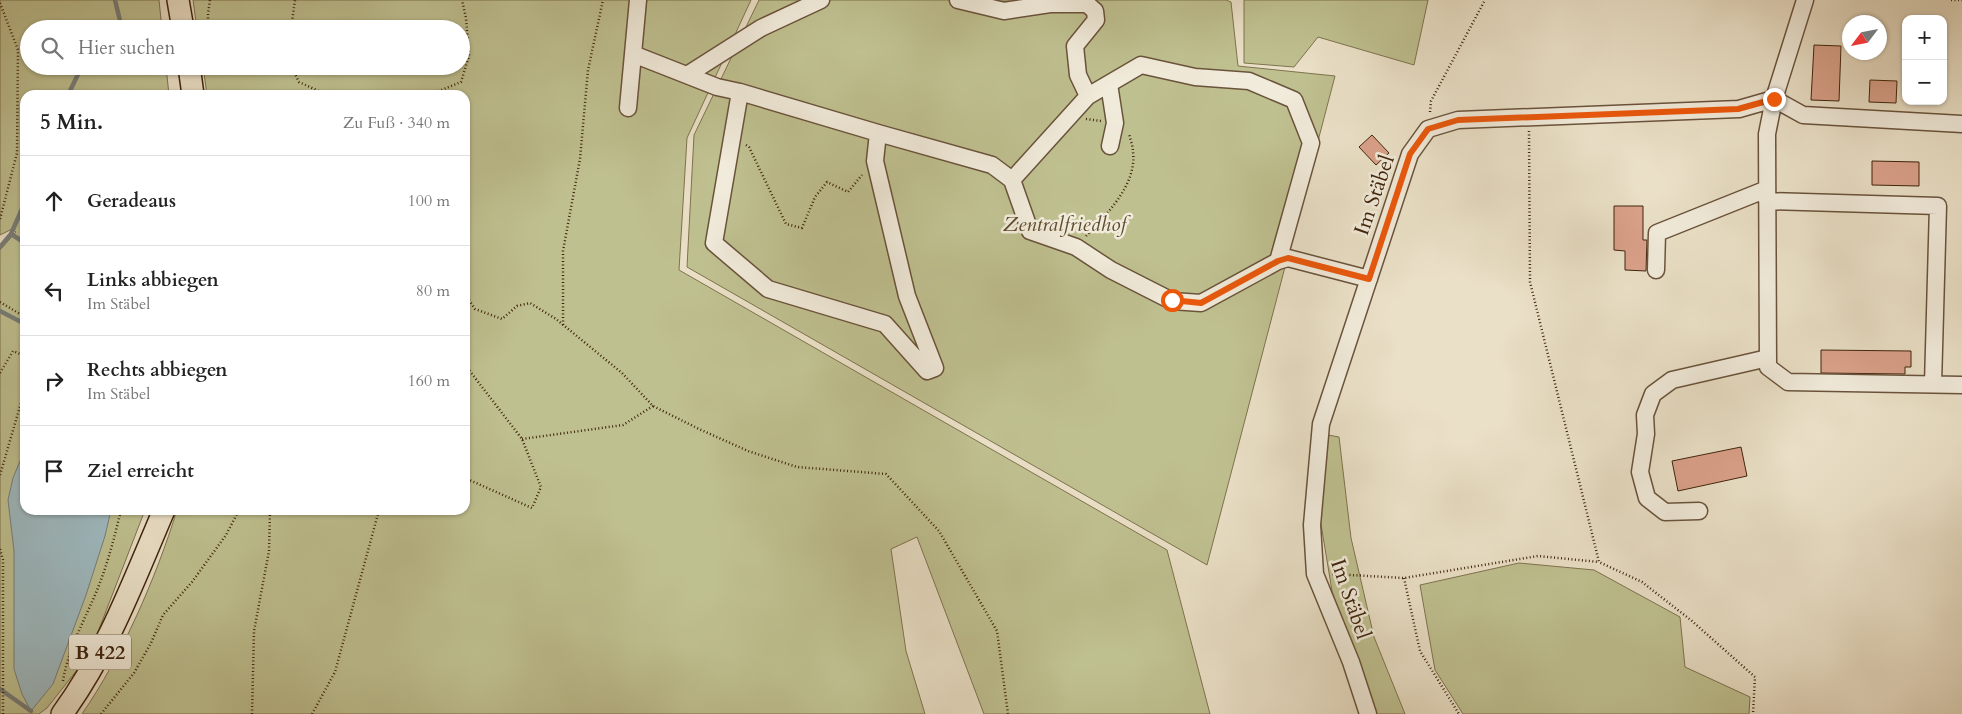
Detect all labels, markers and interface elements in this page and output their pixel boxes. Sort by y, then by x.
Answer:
north arrow [1842,15,1887,60]
map controls [1902,15,1947,105]
button: + [1902,15,1947,60]
search box [20,20,470,75]
icon: search [38,34,66,62]
text: Hier suchen [78,35,175,61]
button: − [1902,60,1947,105]
route end [1763,88,1786,111]
text: 5 Min. [40,108,103,137]
text: Zu Fuß · 340 m [343,112,450,134]
street label: Im Stäbel [1347,151,1402,239]
icon: ahead [40,187,68,215]
text: Geradeaus [87,188,176,214]
text: 100 m [408,190,450,212]
park label: Zentralfriedhof [1003,210,1132,239]
text: Links abbiegen [87,267,219,293]
icon: left [40,277,68,305]
text: 80 m [416,280,450,302]
route start [1161,289,1184,312]
text: Im Stäbel [87,293,150,315]
text: Rechts abbiegen [87,357,228,383]
icon: right [40,367,68,395]
text: 160 m [408,370,450,392]
text: Im Stäbel [87,383,150,405]
icon: arrive [40,457,68,485]
text: Ziel erreicht [87,458,194,484]
street label: Im Stäbel [1323,555,1378,643]
road number: B 422 [69,634,131,670]

